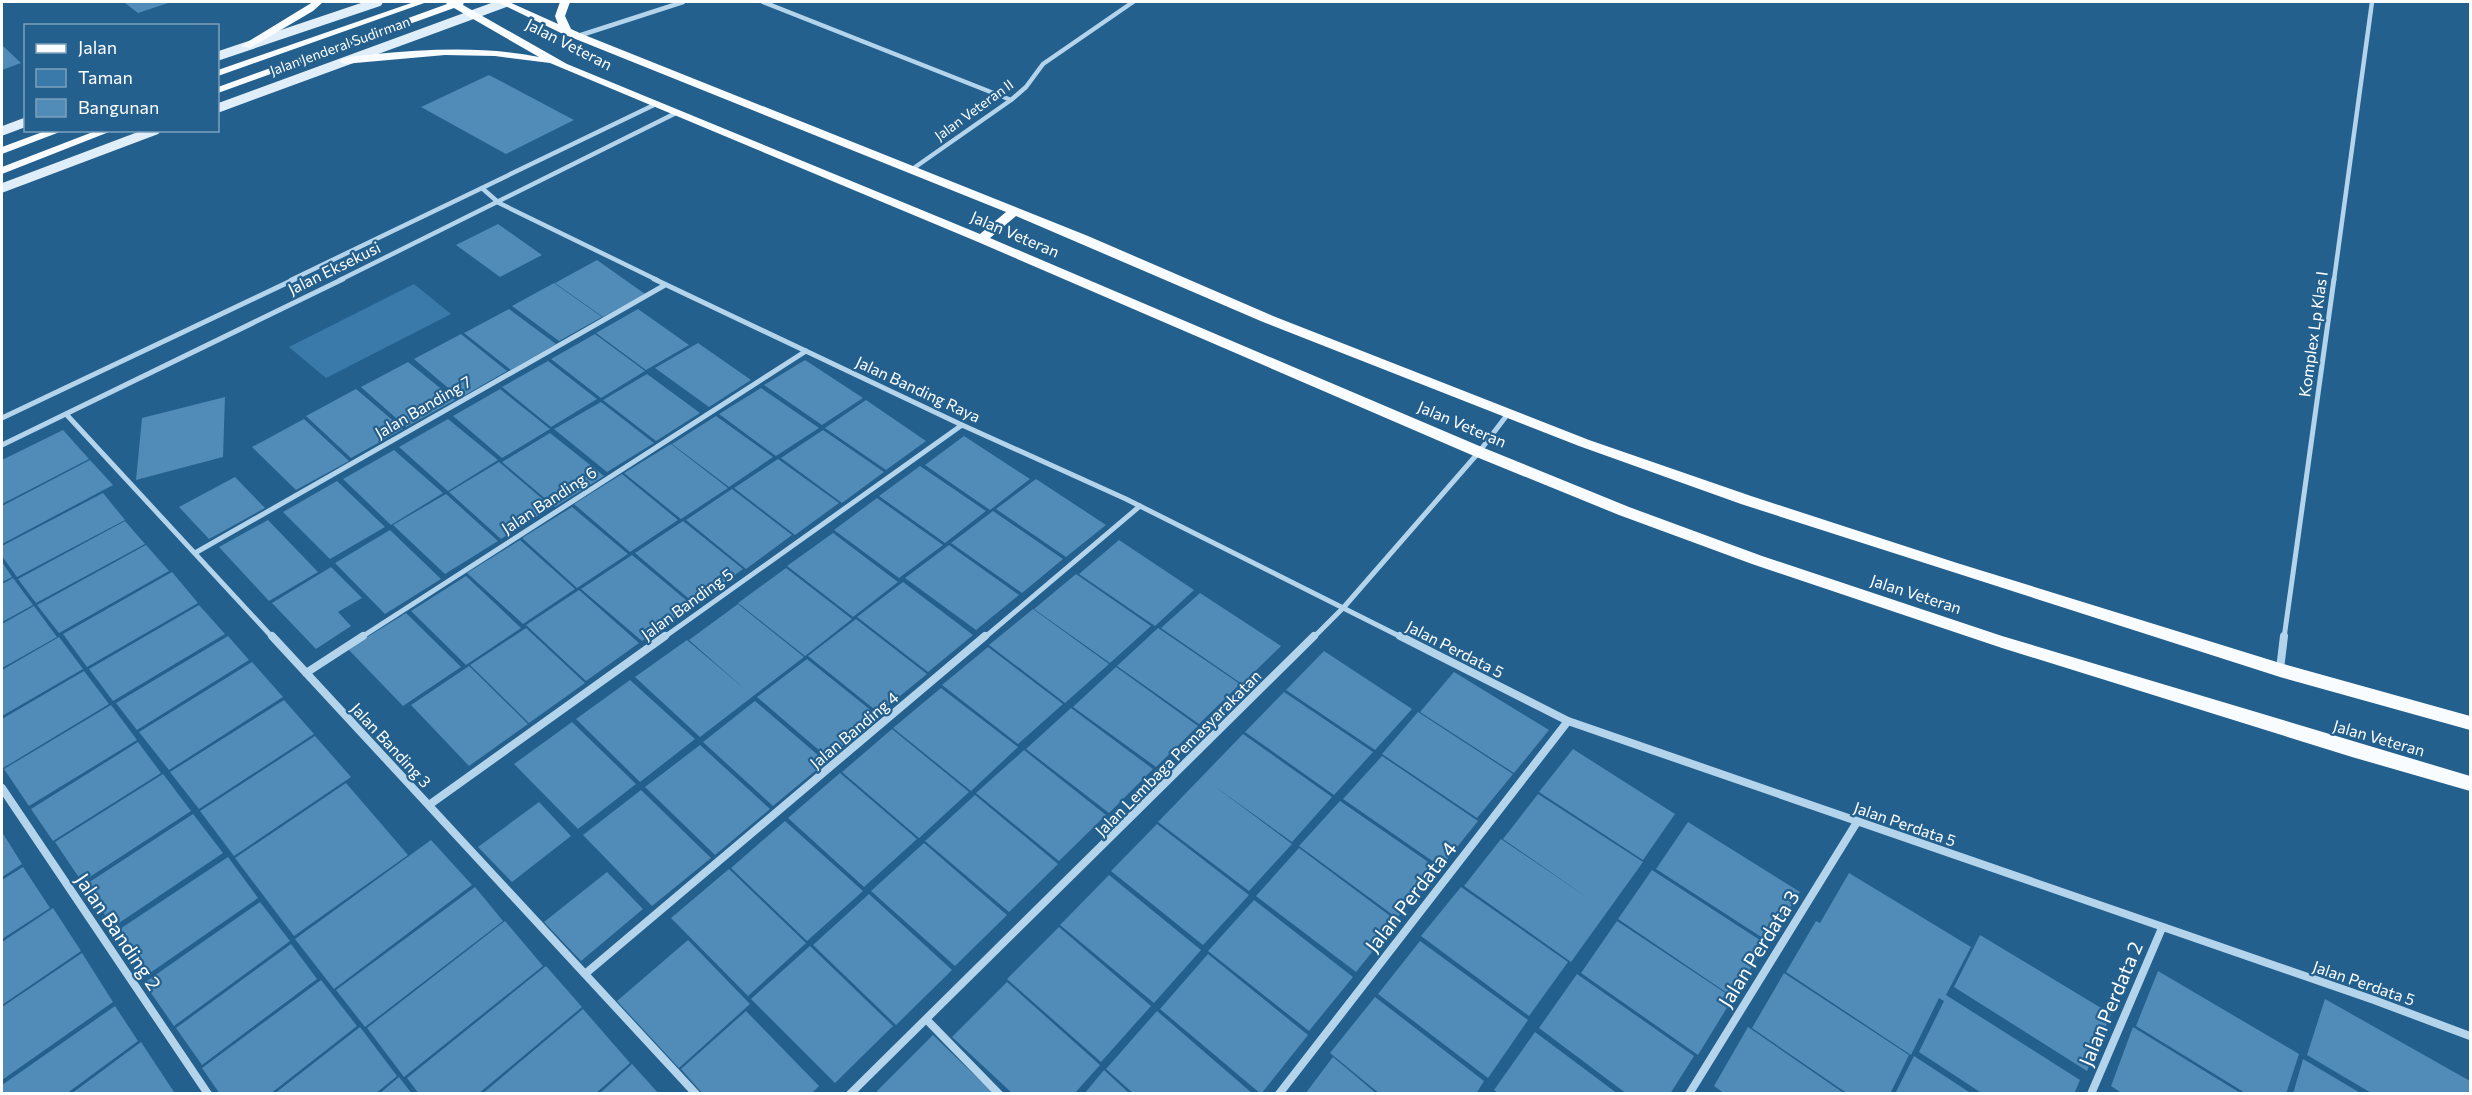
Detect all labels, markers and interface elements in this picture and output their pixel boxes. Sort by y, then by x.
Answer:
street label: Jalan Jenderal Sudirman [267,12,412,79]
street label: Jalan Veteran [523,14,616,73]
legend [24,24,219,132]
text: Jalan [78,36,117,58]
text: Taman [78,66,133,88]
street label: Jalan Veteran II [931,75,1016,144]
text: Bangunan [78,96,159,118]
street label: Jalan Veteran [968,206,1062,261]
street label: Jalan Eksekusi [284,237,383,298]
street label: Komplex Lp Klas I [2294,270,2331,398]
street label: Jalan Banding Raya [853,351,983,426]
street label: Jalan Banding 7 [371,371,474,442]
street label: Jalan Veteran [1415,396,1509,451]
street label: Jalan Banding 6 [498,462,600,537]
street label: Jalan Banding 5 [637,564,736,643]
street label: Jalan Veteran [1868,570,1964,617]
street label: Jalan Perdata 5 [1403,616,1507,681]
street label: Jalan Lembaga Pemasyarakatan [1091,666,1265,840]
street label: Jalan Banding 4 [806,687,902,772]
street label: Jalan Banding 3 [347,698,435,791]
street label: Jalan Veteran [2331,715,2427,760]
street label: Jalan Perdata 5 [1852,797,1959,850]
street label: Jalan Perdata 4 [1360,836,1461,957]
street label: Jalan Banding 2 [71,868,167,994]
street label: Jalan Perdata 3 [1713,886,1804,1011]
street label: Jalan Perdata 2 [2073,938,2147,1070]
street label: Jalan Perdata 5 [2311,956,2418,1009]

